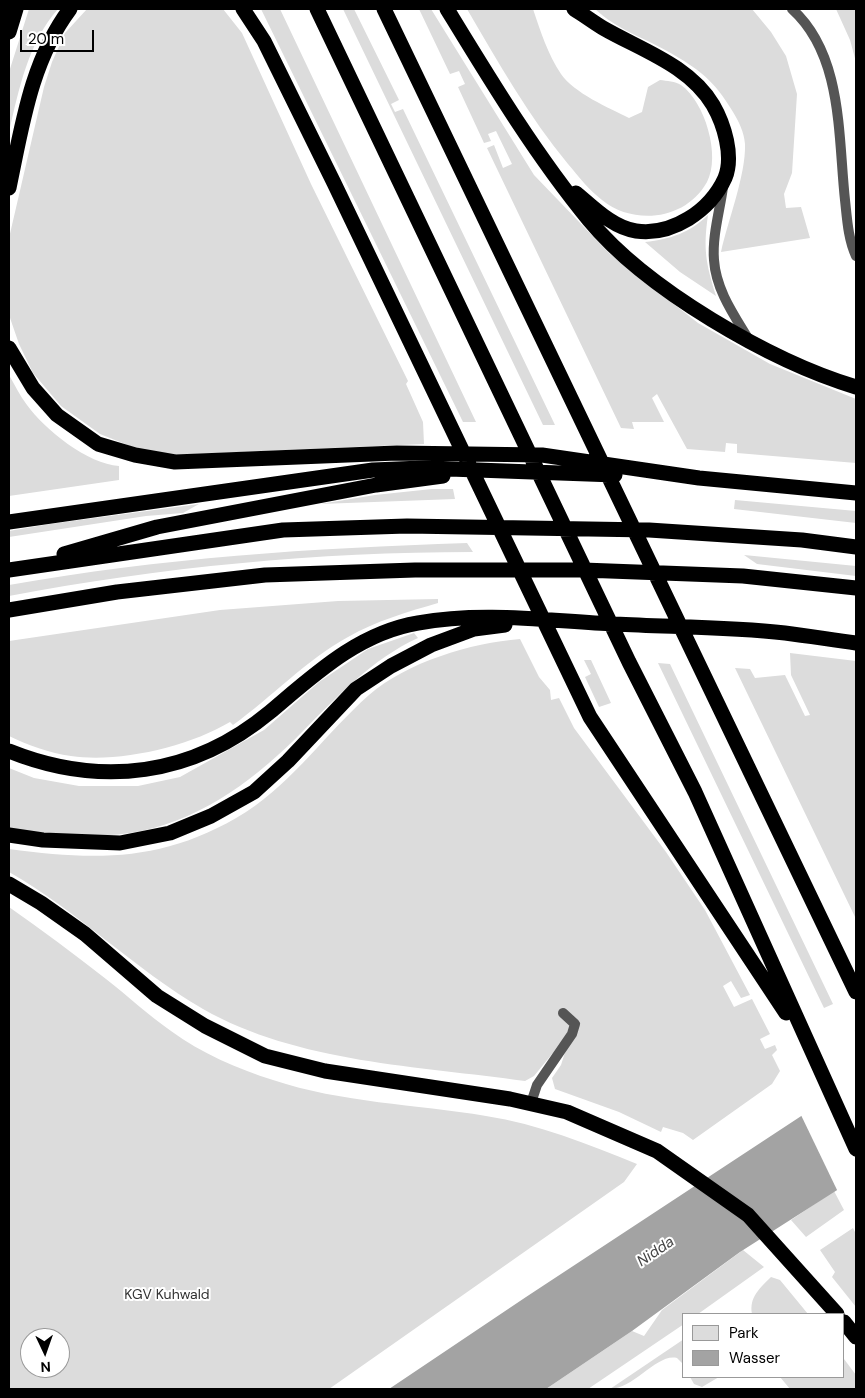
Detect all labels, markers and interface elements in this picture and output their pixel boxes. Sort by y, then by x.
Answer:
scale bar [22,20,96,52]
text: 20 m [28,29,64,49]
water label: Nidda [634,1233,678,1271]
park label: KGV Kuhwald [124,1287,210,1303]
legend [682,1313,845,1378]
text: Park [729,1323,759,1343]
north arrow [20,1328,70,1378]
text: Wasser [729,1348,780,1368]
text: N [40,1358,51,1376]

